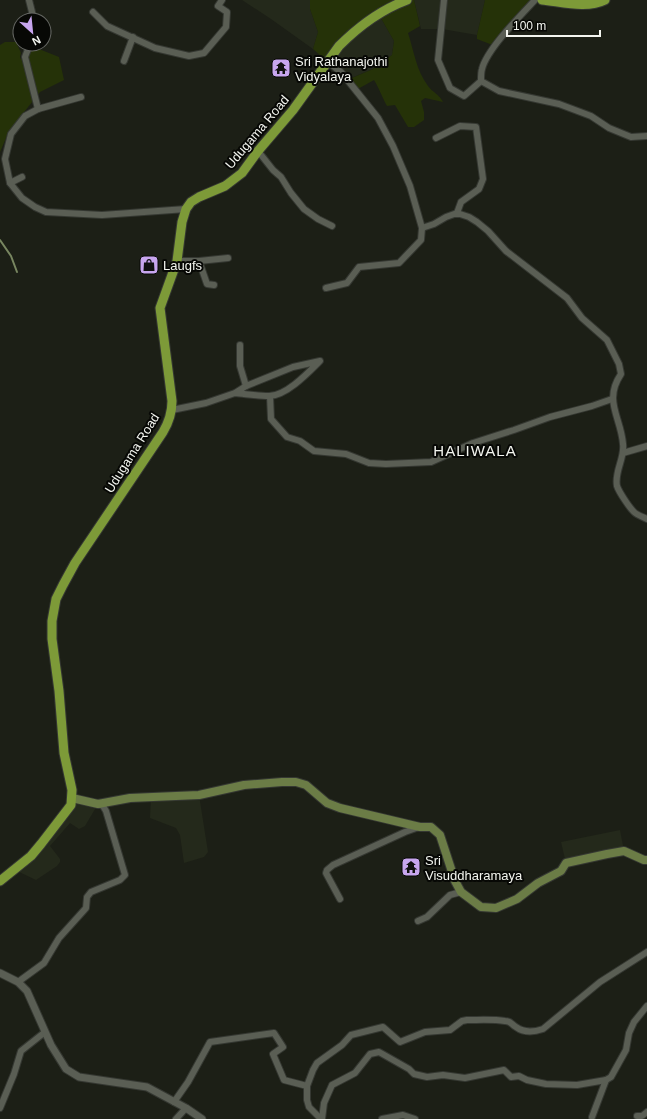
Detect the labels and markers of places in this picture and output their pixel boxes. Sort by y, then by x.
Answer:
place label: Sri Rathanajothi Vidyalaya [295,54,388,84]
temple icon: Sri Rathanajothi Vidyalaya [270,57,292,79]
shop icon: Laugfs [138,254,160,276]
place label: Laugfs [163,258,203,273]
place label: Sri Visuddharamaya [425,853,523,883]
temple icon: Sri Visuddharamaya [400,856,422,878]

